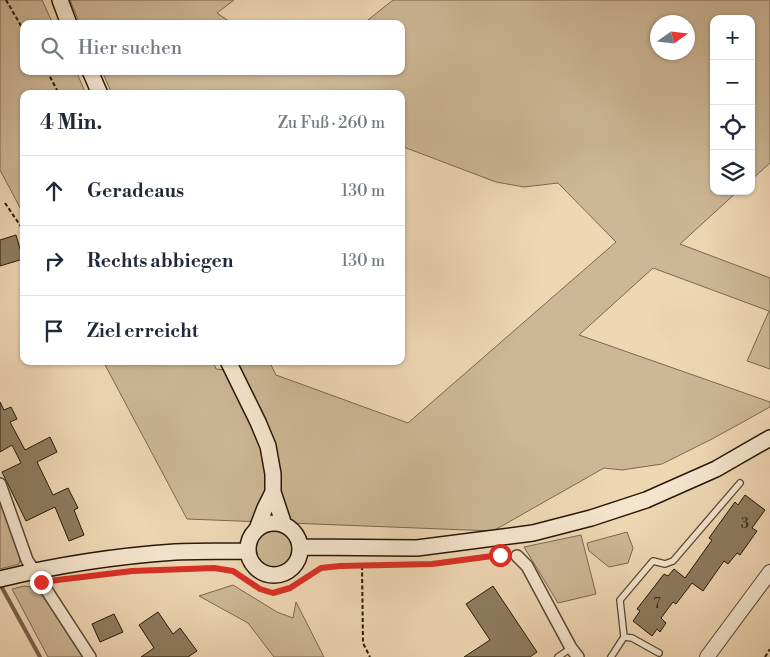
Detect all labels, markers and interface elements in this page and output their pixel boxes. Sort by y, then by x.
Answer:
north arrow [650,15,695,60]
map controls [710,15,755,195]
button: + [710,15,755,60]
search box [20,20,405,75]
icon: search [38,34,66,62]
text: Hier suchen [78,36,182,60]
button: − [710,60,755,105]
button: locate [710,105,755,150]
text: 4 Min. [40,110,102,136]
text: Zu Fuß · 260 m [278,113,385,133]
button: layers [710,150,755,195]
icon: ahead [40,177,68,205]
text: Geradeaus [87,179,184,203]
text: 130 m [341,181,385,201]
icon: right [40,247,68,275]
text: Rechts abbiegen [87,249,233,273]
text: 130 m [341,251,385,271]
icon: arrive [40,317,68,345]
text: Ziel erreicht [87,319,198,343]
house number: 3 [741,514,749,533]
route start [489,544,512,567]
route end [30,571,53,594]
house number: 7 [653,594,661,613]

